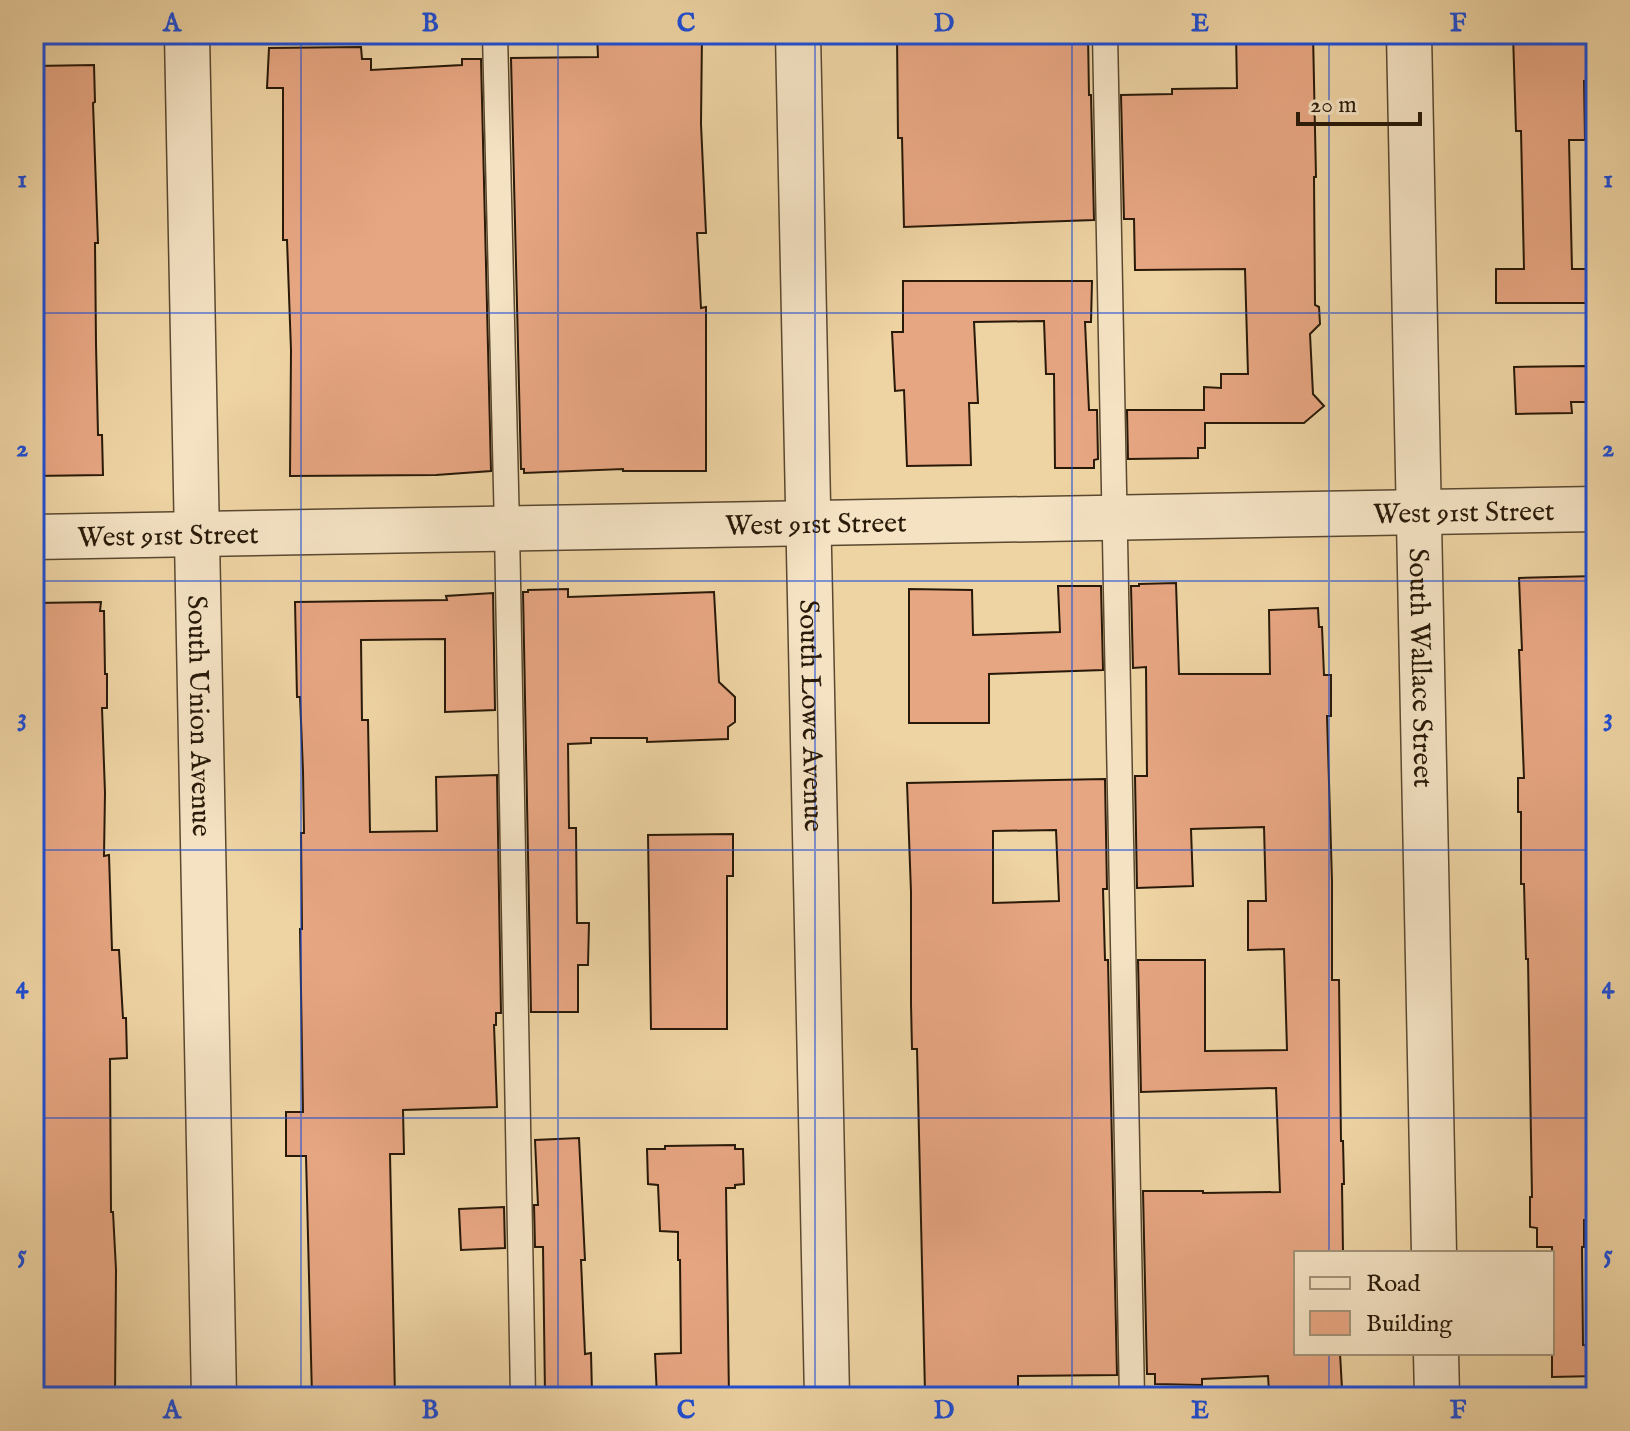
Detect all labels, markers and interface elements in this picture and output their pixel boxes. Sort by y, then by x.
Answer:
text: A [162,7,182,40]
text: B [421,7,439,40]
text: C [677,7,696,40]
text: D [934,7,955,40]
text: E [1191,7,1209,40]
text: F [1450,7,1467,40]
scale bar [1298,76,1420,126]
text: 20 m [1310,90,1357,121]
text: 1 [17,163,27,196]
text: 1 [1603,163,1613,196]
text: 2 [16,432,28,465]
text: 2 [1602,432,1614,465]
street label: West 91st Street [1373,495,1555,533]
street label: West 91st Street [725,506,907,545]
street label: West 91st Street [77,518,259,556]
street label: South Wallace Street [1400,548,1439,788]
street label: South Union Avenue [178,595,218,837]
street label: South Lowe Avenue [790,599,830,833]
text: 3 [17,701,27,734]
text: 3 [1603,701,1613,734]
text: 4 [16,969,30,1002]
text: 4 [1602,969,1616,1002]
text: 5 [17,1238,27,1271]
text: 5 [1603,1238,1613,1271]
legend [1294,1251,1554,1355]
text: Road [1366,1269,1420,1300]
text: Building [1366,1309,1453,1340]
text: A [162,1394,182,1427]
text: B [421,1394,439,1427]
text: C [677,1394,696,1427]
text: D [934,1394,955,1427]
text: E [1191,1394,1209,1427]
text: F [1450,1394,1467,1427]

